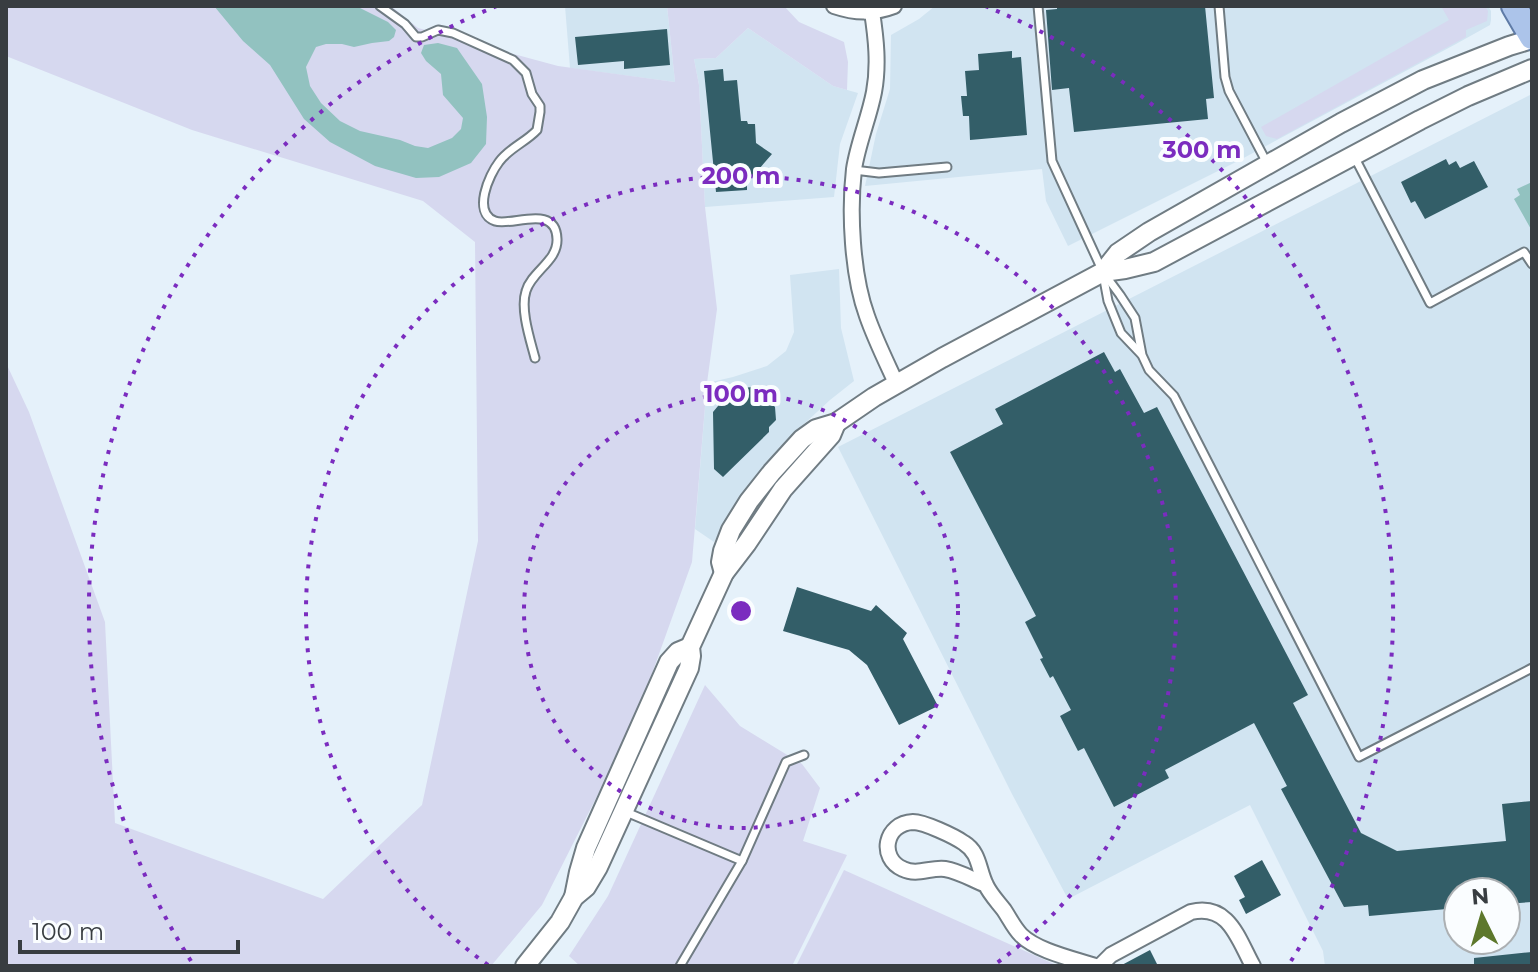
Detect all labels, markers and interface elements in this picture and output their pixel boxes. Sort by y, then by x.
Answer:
text: 300 m [1162,135,1241,164]
text: 200 m [702,161,780,190]
text: 100 m [704,379,778,408]
centre of rings [727,597,755,625]
north arrow [1442,876,1522,956]
text: N [1470,882,1490,911]
scale bar [20,904,238,954]
text: 100 m [32,917,104,946]

